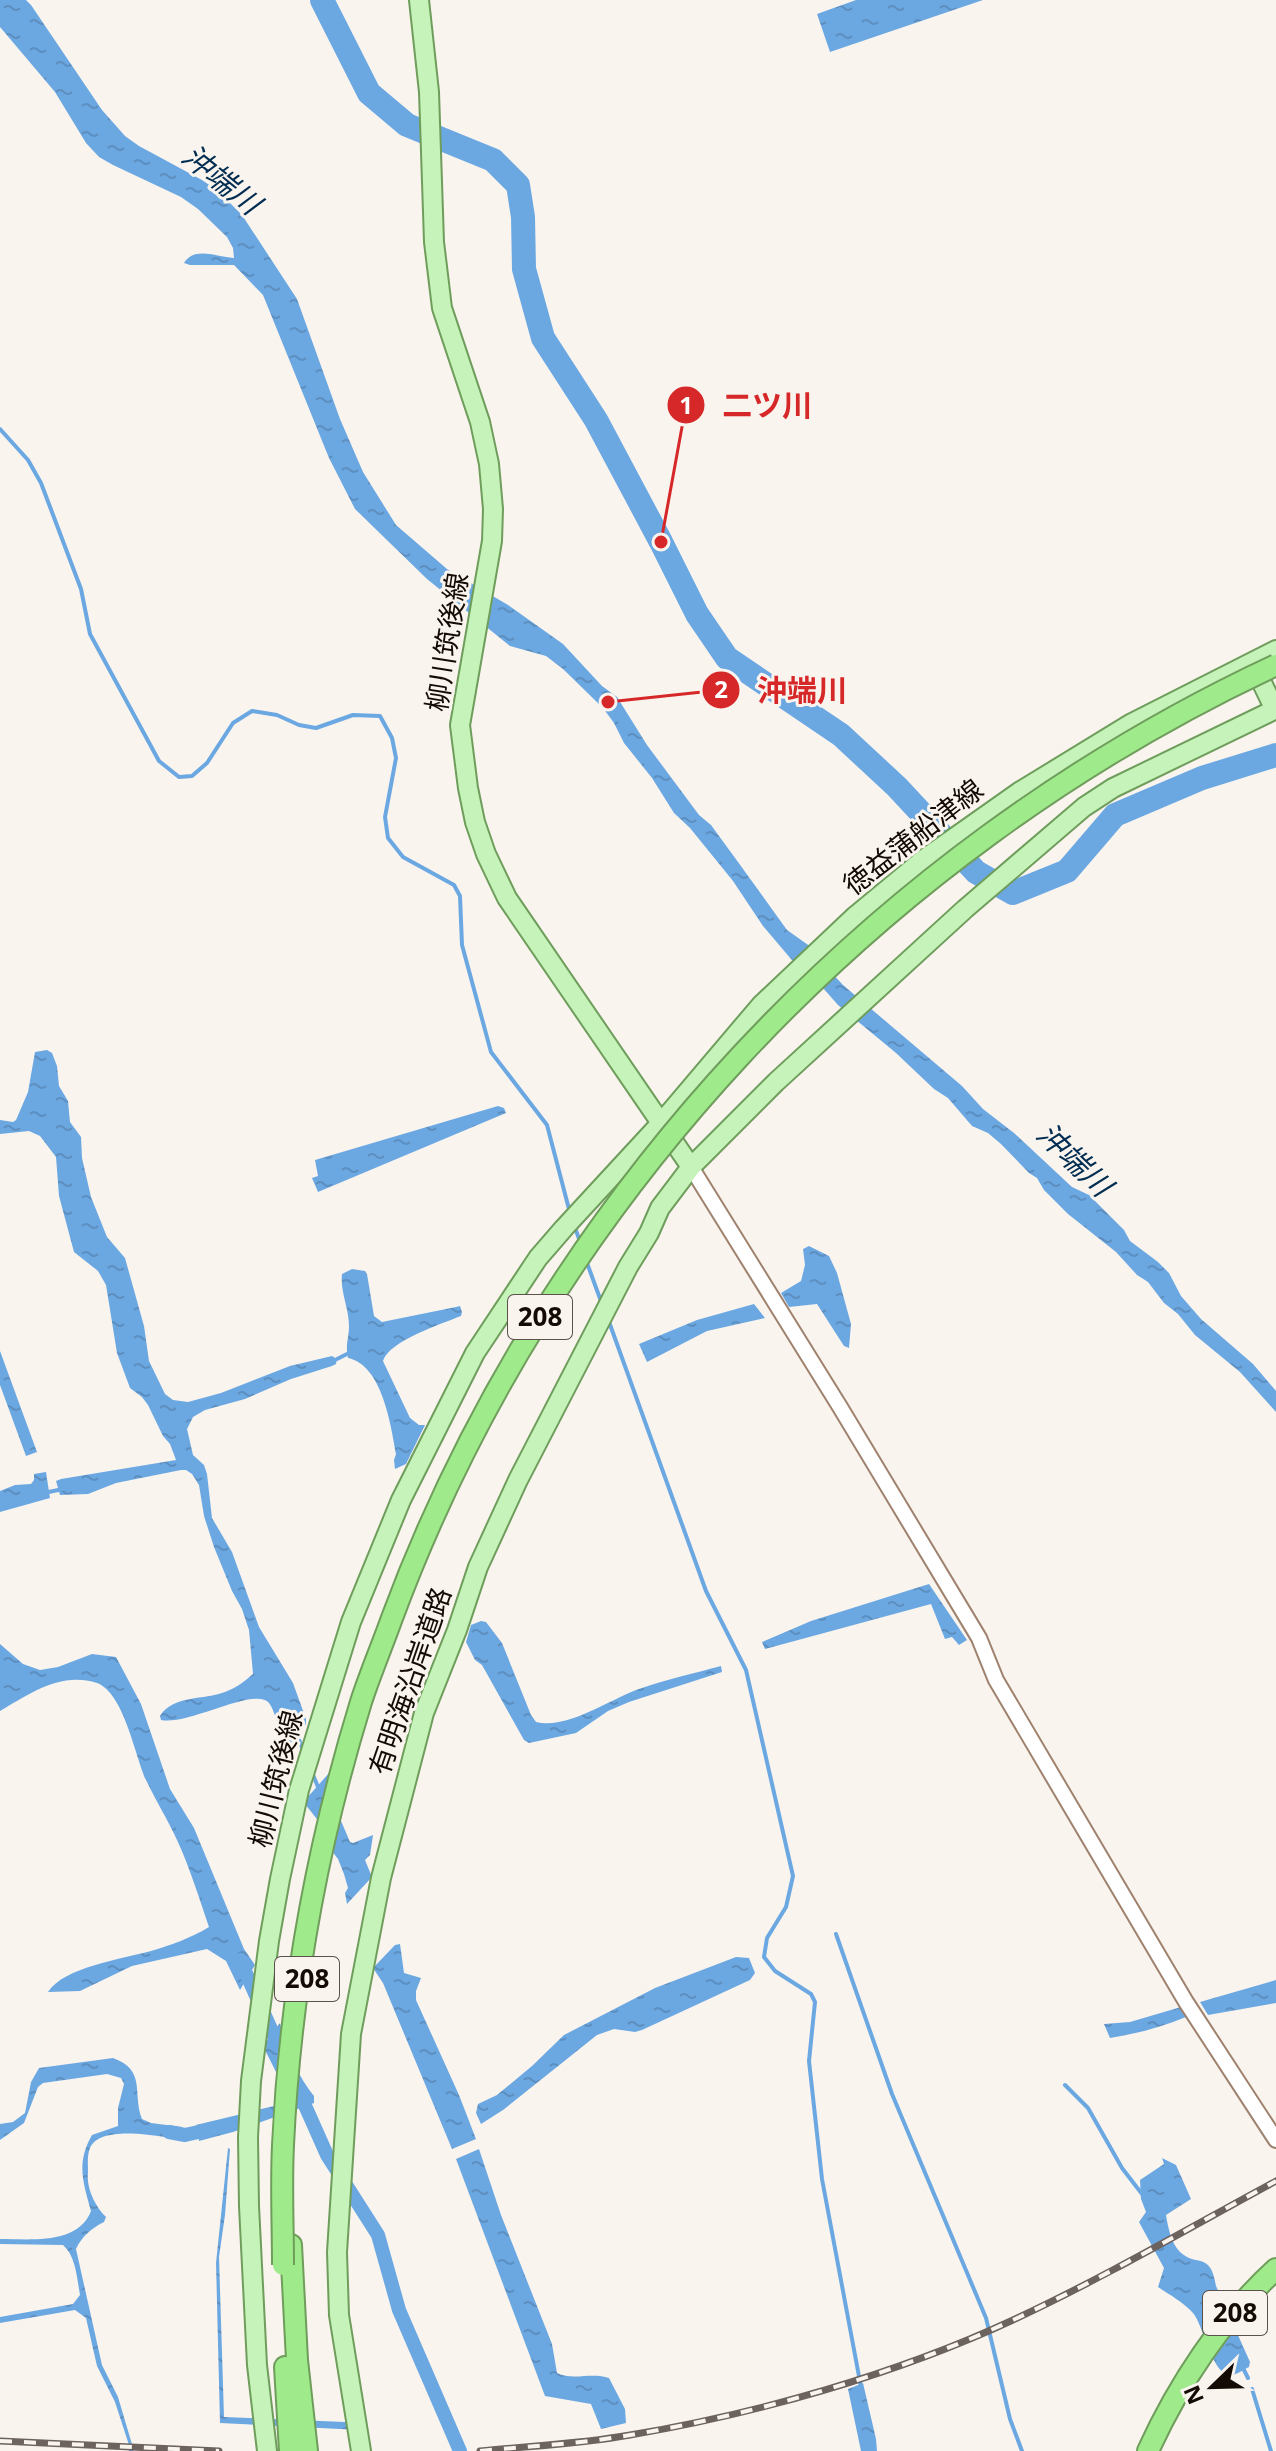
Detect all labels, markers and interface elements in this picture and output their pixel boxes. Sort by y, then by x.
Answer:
water label: 沖端川 [174,135,272,225]
callout: 二ツ川 [666,378,828,432]
text: 二ツ川 [722,384,812,425]
text: 1 [679,388,693,421]
street label: 柳川筑後線 [416,570,476,714]
callout: 沖端川 [701,663,863,717]
text: 沖端川 [757,669,847,710]
text: 2 [714,672,728,705]
street label: 徳益蒲船津線 [834,770,990,903]
water label: 沖端川 [1028,1113,1124,1207]
road number: 208 [508,1295,572,1339]
street label: 有明海沿岸道路 [359,1582,459,1780]
street label: 柳川筑後線 [240,1706,310,1851]
road number: 208 [275,1957,339,2001]
road number: 208 [1203,2291,1267,2335]
north arrow [1172,2347,1252,2427]
text: N [1175,2381,1210,2409]

